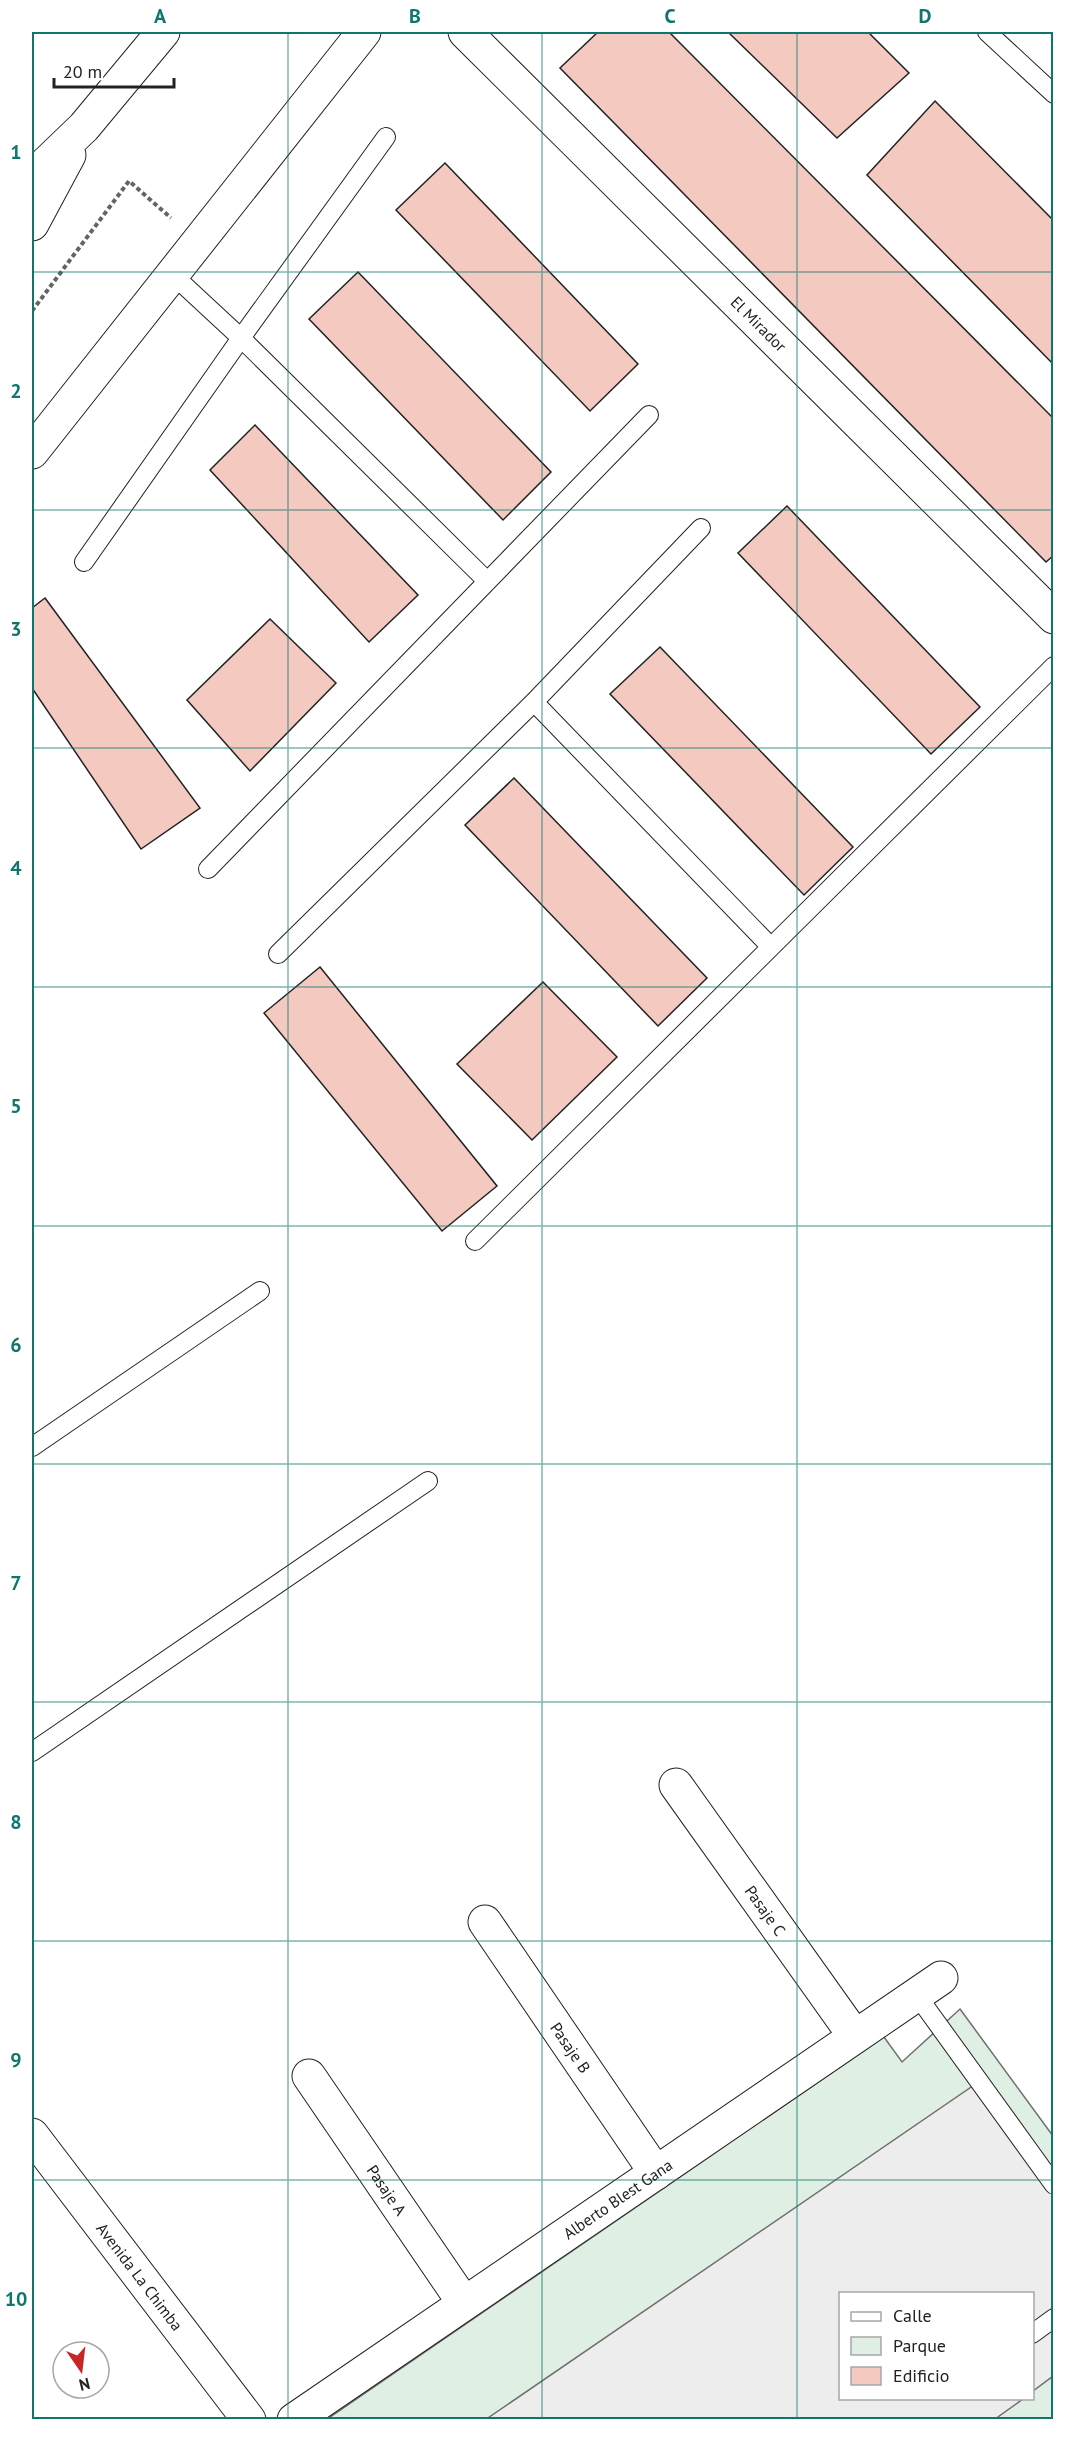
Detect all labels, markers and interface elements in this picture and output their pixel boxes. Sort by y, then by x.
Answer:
text: A [154,3,167,29]
text: B [409,3,421,29]
text: C [664,3,676,29]
text: D [919,3,932,29]
scale bar [54,51,174,89]
text: 20 m [63,60,102,83]
text: 1 [10,139,22,165]
street label: El Mirador [727,292,791,356]
text: 2 [10,378,22,404]
text: 3 [10,616,22,642]
text: 4 [10,855,22,881]
text: 5 [10,1093,22,1119]
text: 6 [10,1332,22,1358]
text: 7 [10,1570,22,1596]
text: 8 [10,1809,22,1835]
street label: Pasaje C [741,1881,790,1939]
street label: Pasaje B [546,2018,595,2077]
text: 9 [10,2047,22,2073]
street label: Alberto Blest Gana [559,2155,676,2243]
street label: Pasaje A [363,2161,411,2219]
street label: Avenida La Chimba [92,2219,187,2335]
text: 10 [5,2286,27,2312]
legend [839,2292,1034,2400]
text: Calle [893,2304,932,2327]
text: Parque [893,2334,946,2357]
north arrow [51,2340,111,2400]
text: Edificio [893,2364,949,2387]
text: N [77,2374,92,2396]

